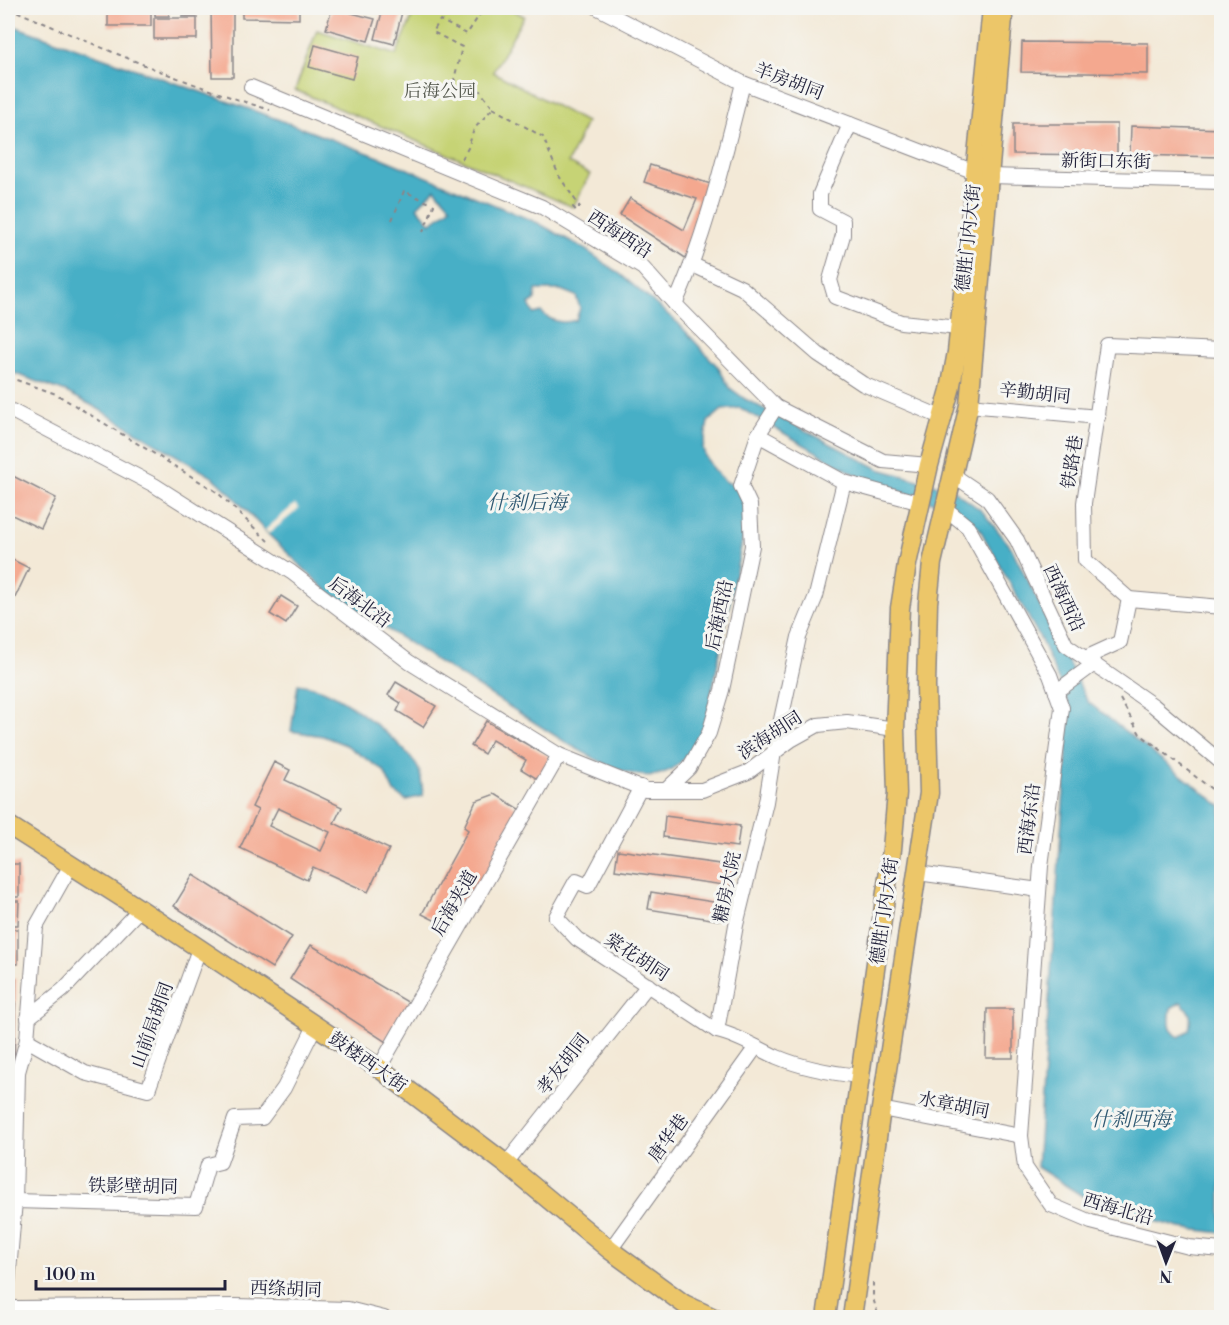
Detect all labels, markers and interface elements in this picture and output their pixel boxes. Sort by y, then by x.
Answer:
street label: 羊房胡同 [751,58,827,105]
park label: 后海公园 [404,80,476,103]
street label: 新街口东街 [1061,149,1151,174]
street label: 德胜门内大街 [951,183,986,293]
street label: 西海西沿 [583,205,656,264]
street label: 辛勤胡同 [998,378,1072,409]
street label: 铁路巷 [1057,434,1088,491]
water label: 什刹后海 [487,491,570,516]
street label: 西海西沿 [1038,561,1089,636]
street label: 后海北沿 [324,572,395,633]
street label: 后海西沿 [701,577,738,653]
street label: 滨海胡同 [734,706,807,765]
street label: 西海东沿 [1014,782,1045,856]
street label: 糖房大院 [709,849,746,925]
street label: 德胜门内大街 [866,856,903,966]
street label: 后海夹道 [426,866,482,940]
street label: 棠花胡同 [600,928,673,987]
street label: 山前局胡同 [126,979,179,1071]
street label: 鼓楼西大街 [324,1027,411,1098]
street label: 孝友胡同 [532,1029,595,1100]
street label: 水章胡同 [916,1087,991,1124]
water label: 什刹西海 [1091,1108,1174,1133]
street label: 唐华巷 [643,1110,694,1167]
street label: 铁影壁胡同 [88,1174,178,1199]
street label: 西海北沿 [1080,1189,1156,1230]
north arrow [1136,1232,1196,1292]
scale bar [36,1253,225,1291]
text: 100 m [45,1263,96,1286]
text: N [1159,1266,1172,1286]
street label: 西绦胡同 [250,1277,322,1302]

